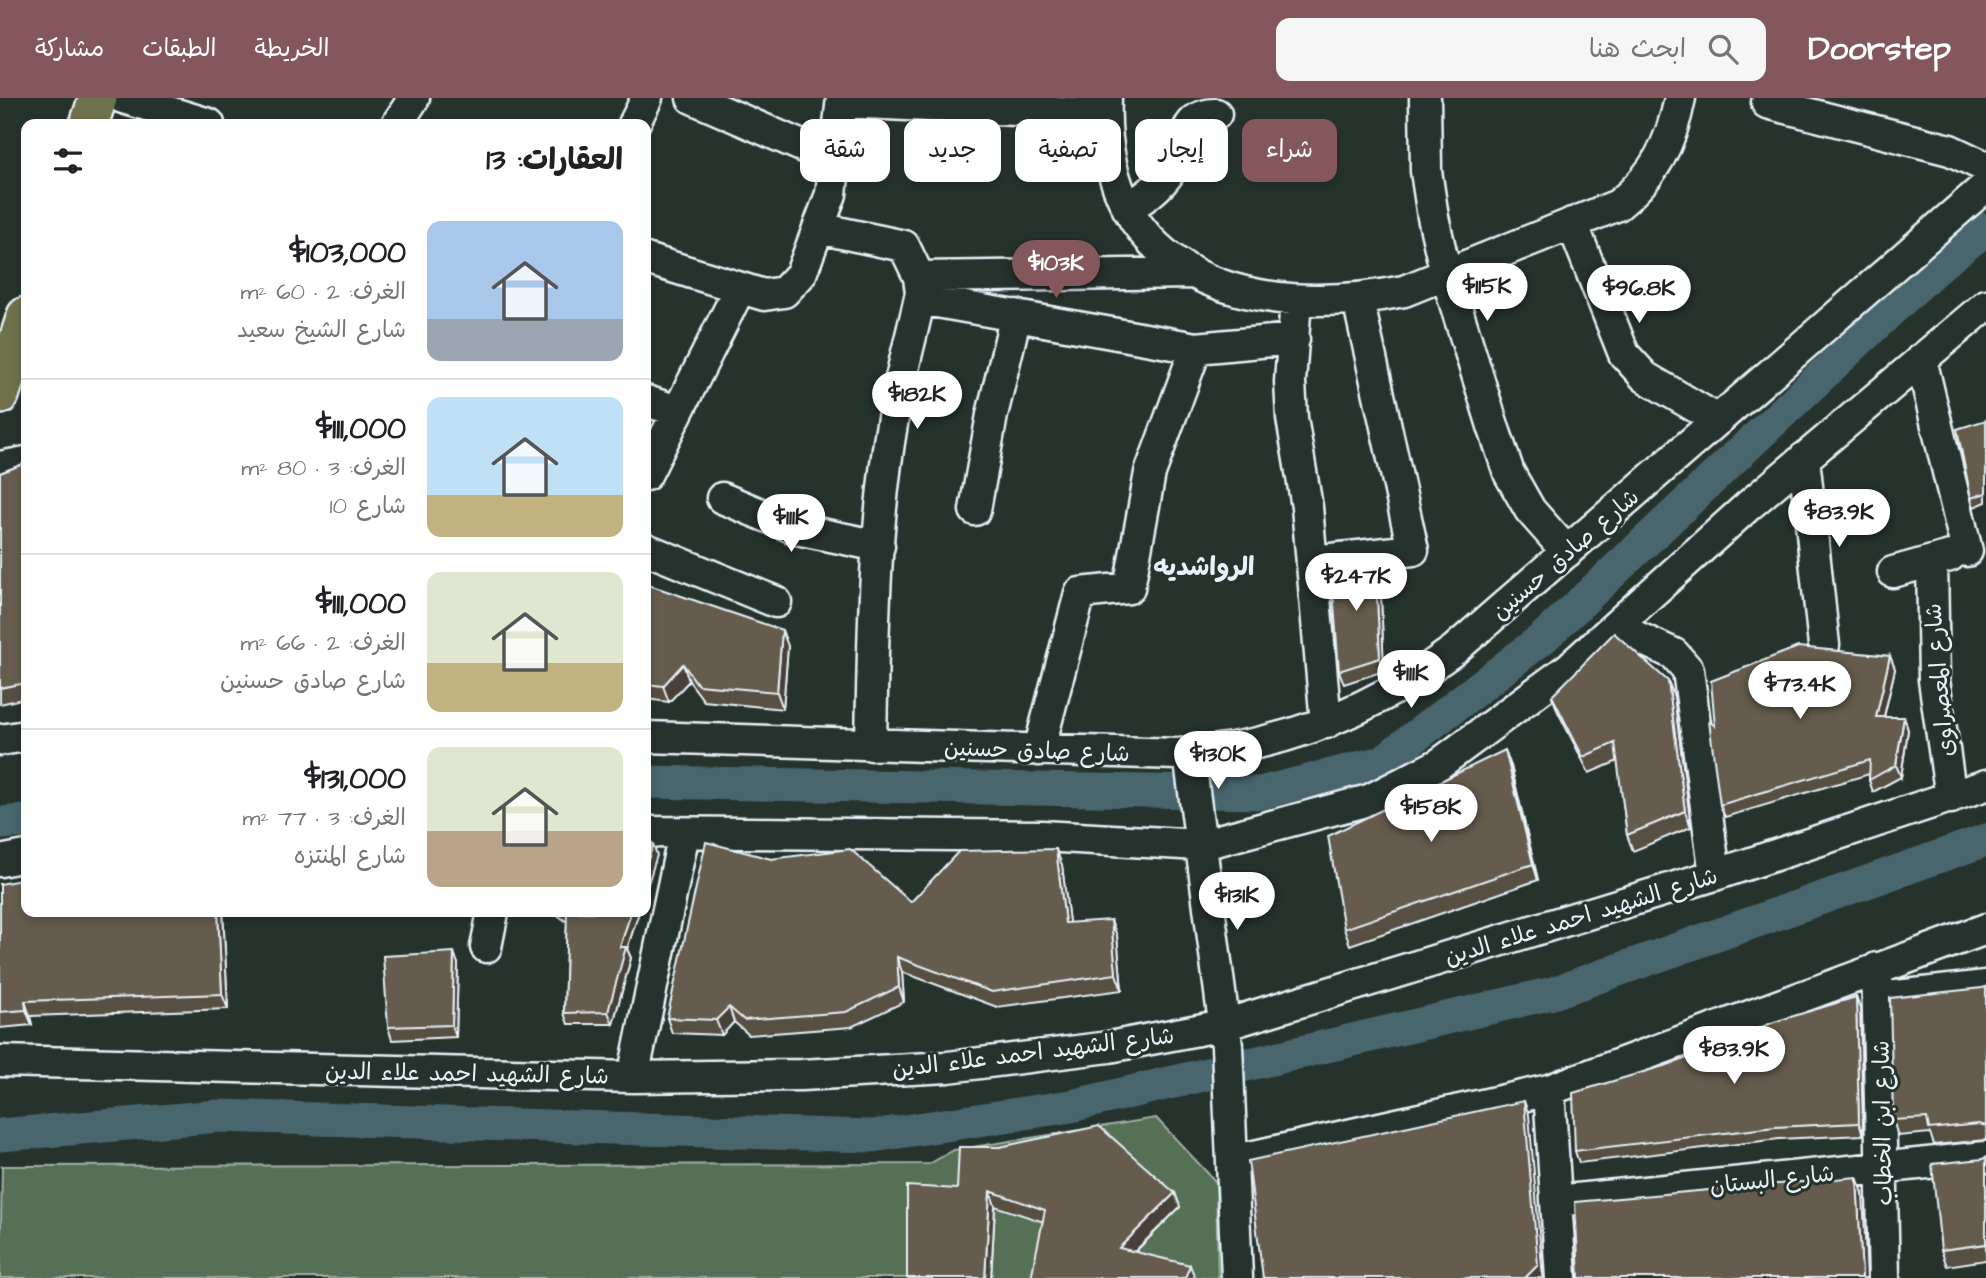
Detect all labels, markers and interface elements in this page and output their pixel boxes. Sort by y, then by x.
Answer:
search box [1276,18,1766,81]
text: Doorstep [1808,26,1951,72]
icon: search [1704,30,1742,68]
text: ابحث هنا [1589,31,1686,67]
text: مشاركة [35,32,104,66]
text: الطبقات [142,32,217,66]
text: الخريطة [255,32,329,66]
chip: شقة [800,119,890,182]
chip: جديد [904,119,1001,182]
chip: تصفية [1015,119,1121,182]
chip: إيجار [1135,119,1228,182]
chip: شراء [1242,119,1337,182]
text: العقارات: 13 [486,139,623,181]
icon: filters [49,142,87,180]
text: $103,000 [289,232,406,274]
pin: $103K [1007,240,1105,300]
text: $103K [1028,247,1084,279]
icon: home [483,249,567,333]
pin: $115K [1438,264,1536,323]
pin: $96.8K [1582,266,1696,325]
text: $115K [1463,270,1511,302]
text: $96.8K [1603,272,1675,304]
text: الغرف: 2 · 60 m² [240,276,406,308]
text: شارع الشيخ سعيد [237,314,406,346]
pin: $182K [868,372,966,431]
text: $182K [888,378,946,410]
text: $111,000 [316,408,406,450]
icon: home [483,425,567,509]
text: الغرف: 3 · 80 m² [241,452,406,484]
street label: شارع صادق حسنين [1485,482,1646,628]
text: شارع 10 [330,490,406,522]
pin: $83.9K [1782,490,1896,549]
pin: $111K [742,494,840,554]
text: $83.9K [1804,496,1874,528]
text: $111K [773,501,809,533]
district label: الرواشديه [1153,549,1255,585]
pin: $247K [1307,554,1405,613]
text: $247K [1321,560,1391,592]
text: $111,000 [316,583,406,625]
icon: home [483,600,567,684]
street label: شارع المعصراوى [1917,602,1963,758]
text: الغرف: 2 · 66 m² [240,627,406,659]
pin: $111K [1362,650,1460,710]
text: $111K [1393,657,1429,689]
pin: $73.4K [1743,662,1857,721]
text: شارع صادق حسنين [220,665,406,697]
text: $73.4K [1764,668,1836,700]
street label: شارع صادق حسنين [944,732,1130,770]
pin: $130K [1169,732,1267,791]
text: $130K [1190,738,1246,770]
text: $131,000 [304,758,406,800]
icon: home [483,775,567,859]
pin: $158K [1382,784,1480,844]
text: $158K [1401,791,1461,823]
text: الغرف: 3 · 77 m² [242,802,406,834]
text: شارع المنتزه [294,840,406,872]
street label: شارع الشهيد احمد علاء الدين [1441,860,1722,974]
pin: $131K [1188,872,1286,932]
text: $131K [1215,879,1259,911]
street label: شارع الشهيد احمد علاء الدين [890,1020,1176,1086]
pin: $83.9K [1677,1026,1791,1086]
text: $83.9K [1699,1033,1769,1065]
street label: شارع ابن الخطاب [1866,1040,1900,1206]
street label: شارع الشهيد احمد علاء الدين [325,1056,609,1092]
street label: شارع البستان [1708,1158,1836,1202]

